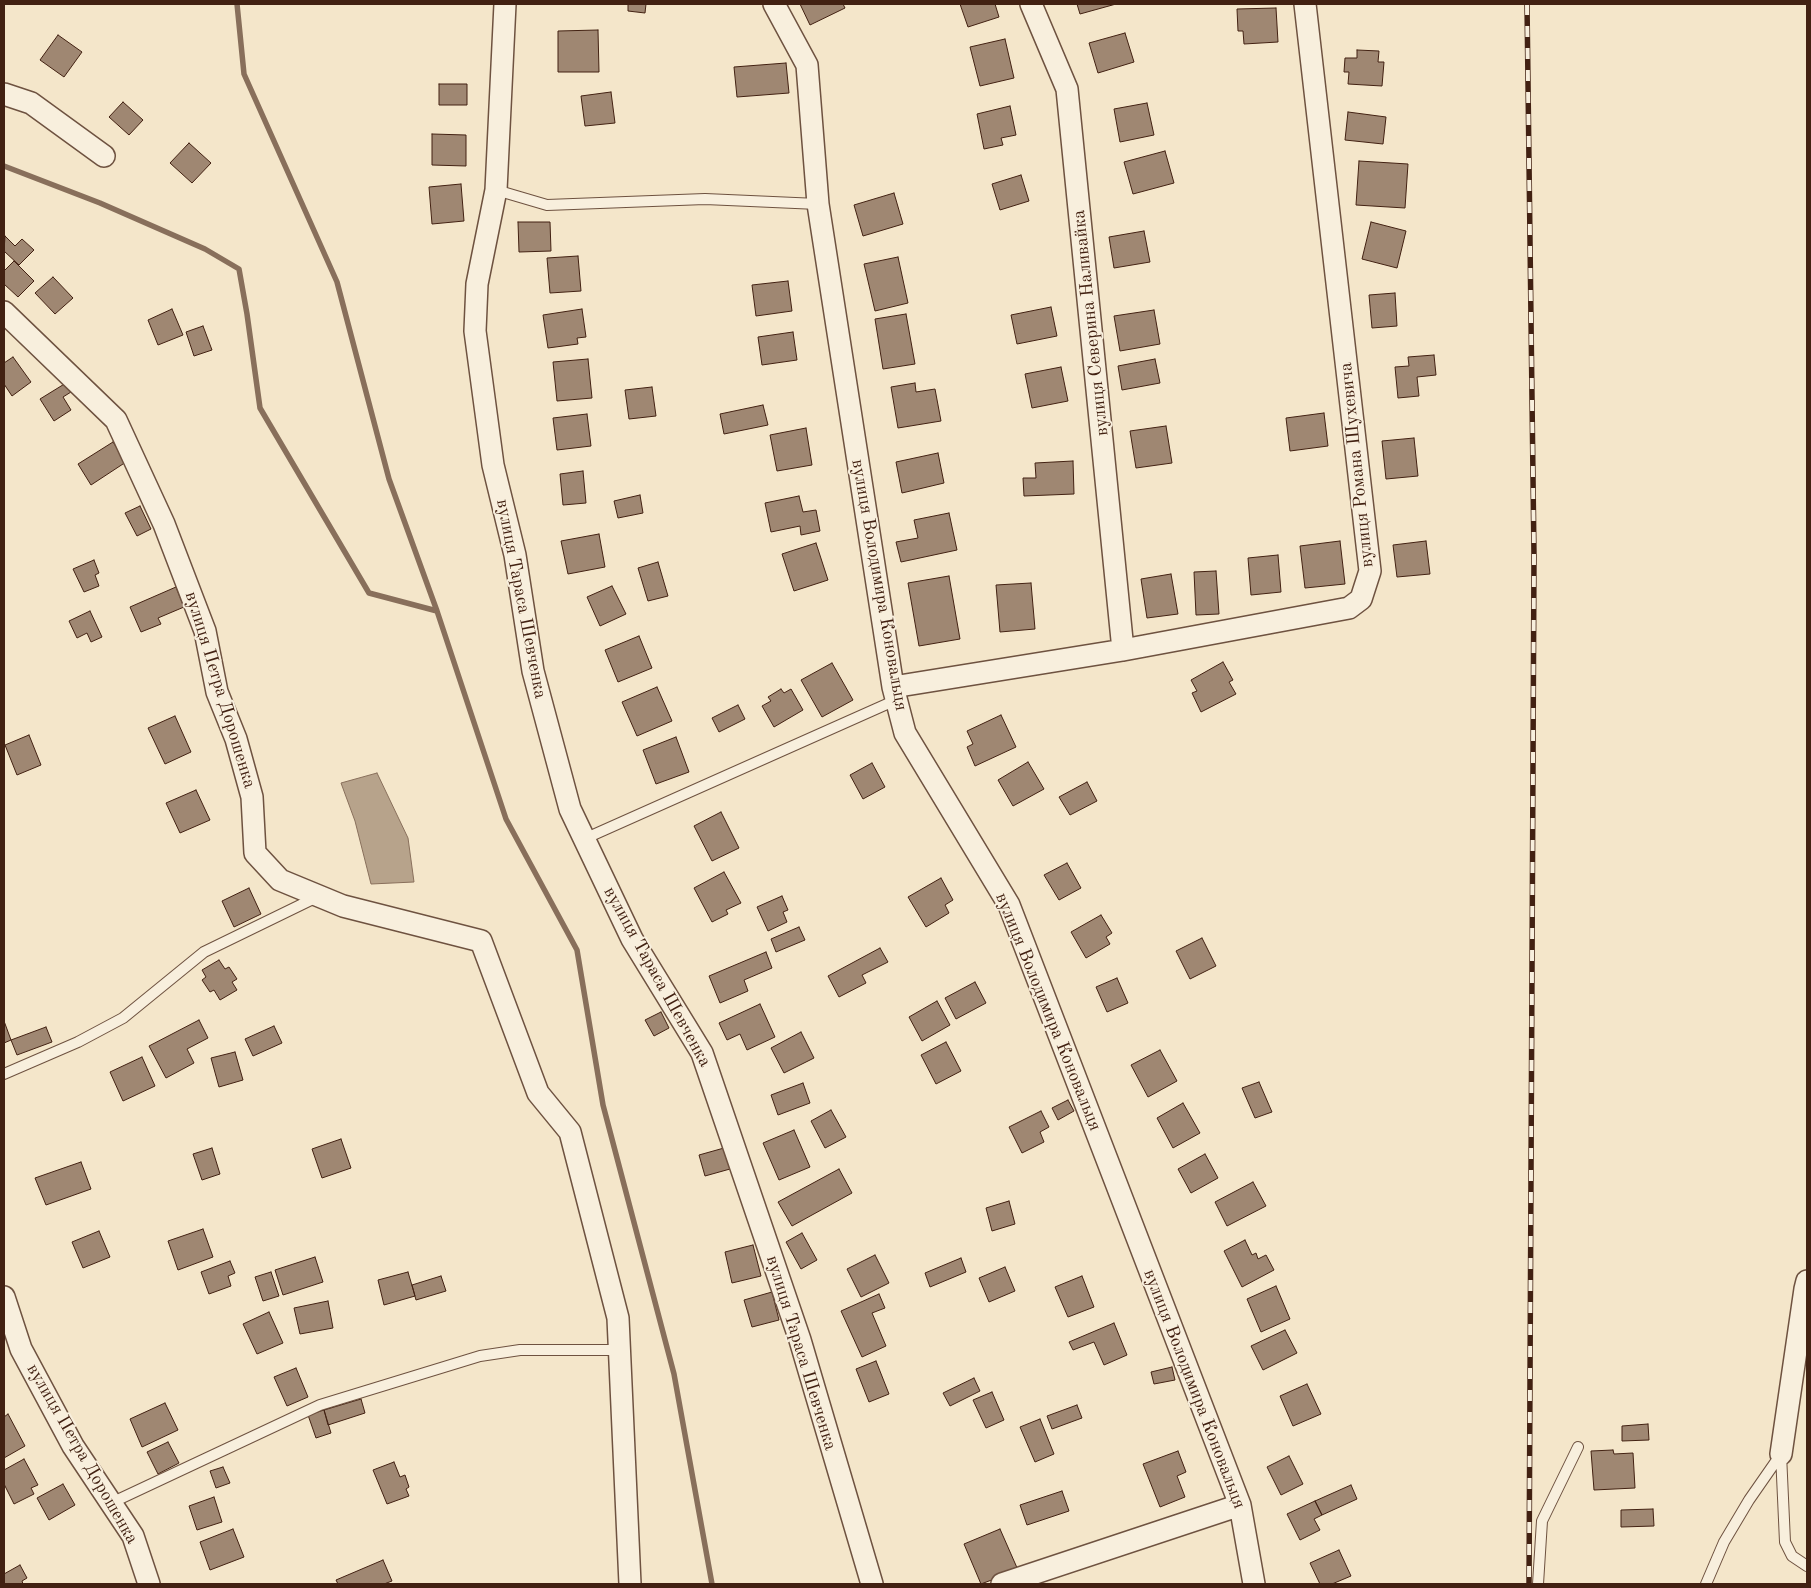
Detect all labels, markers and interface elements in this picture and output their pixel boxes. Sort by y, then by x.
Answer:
street label: вулиця Северина Наливайка [1068,209,1114,437]
street label: вулиця Романа Шухевича [1335,361,1379,569]
street label: вулиця Володимира Коновальця [846,458,912,712]
street label: вулиця Тараса Шевченка [491,497,551,701]
street label: вулиця Петра Дорошенка [180,589,260,791]
street label: вулиця Тараса Шевченка [598,883,716,1071]
street label: вулиця Володимира Коновальця [990,890,1106,1134]
street label: вулиця Тараса Шевченка [761,1253,841,1453]
street label: вулиця Володимира Коновальця [1138,1266,1250,1512]
street label: вулиця Петра Дорошенка [21,1360,143,1548]

